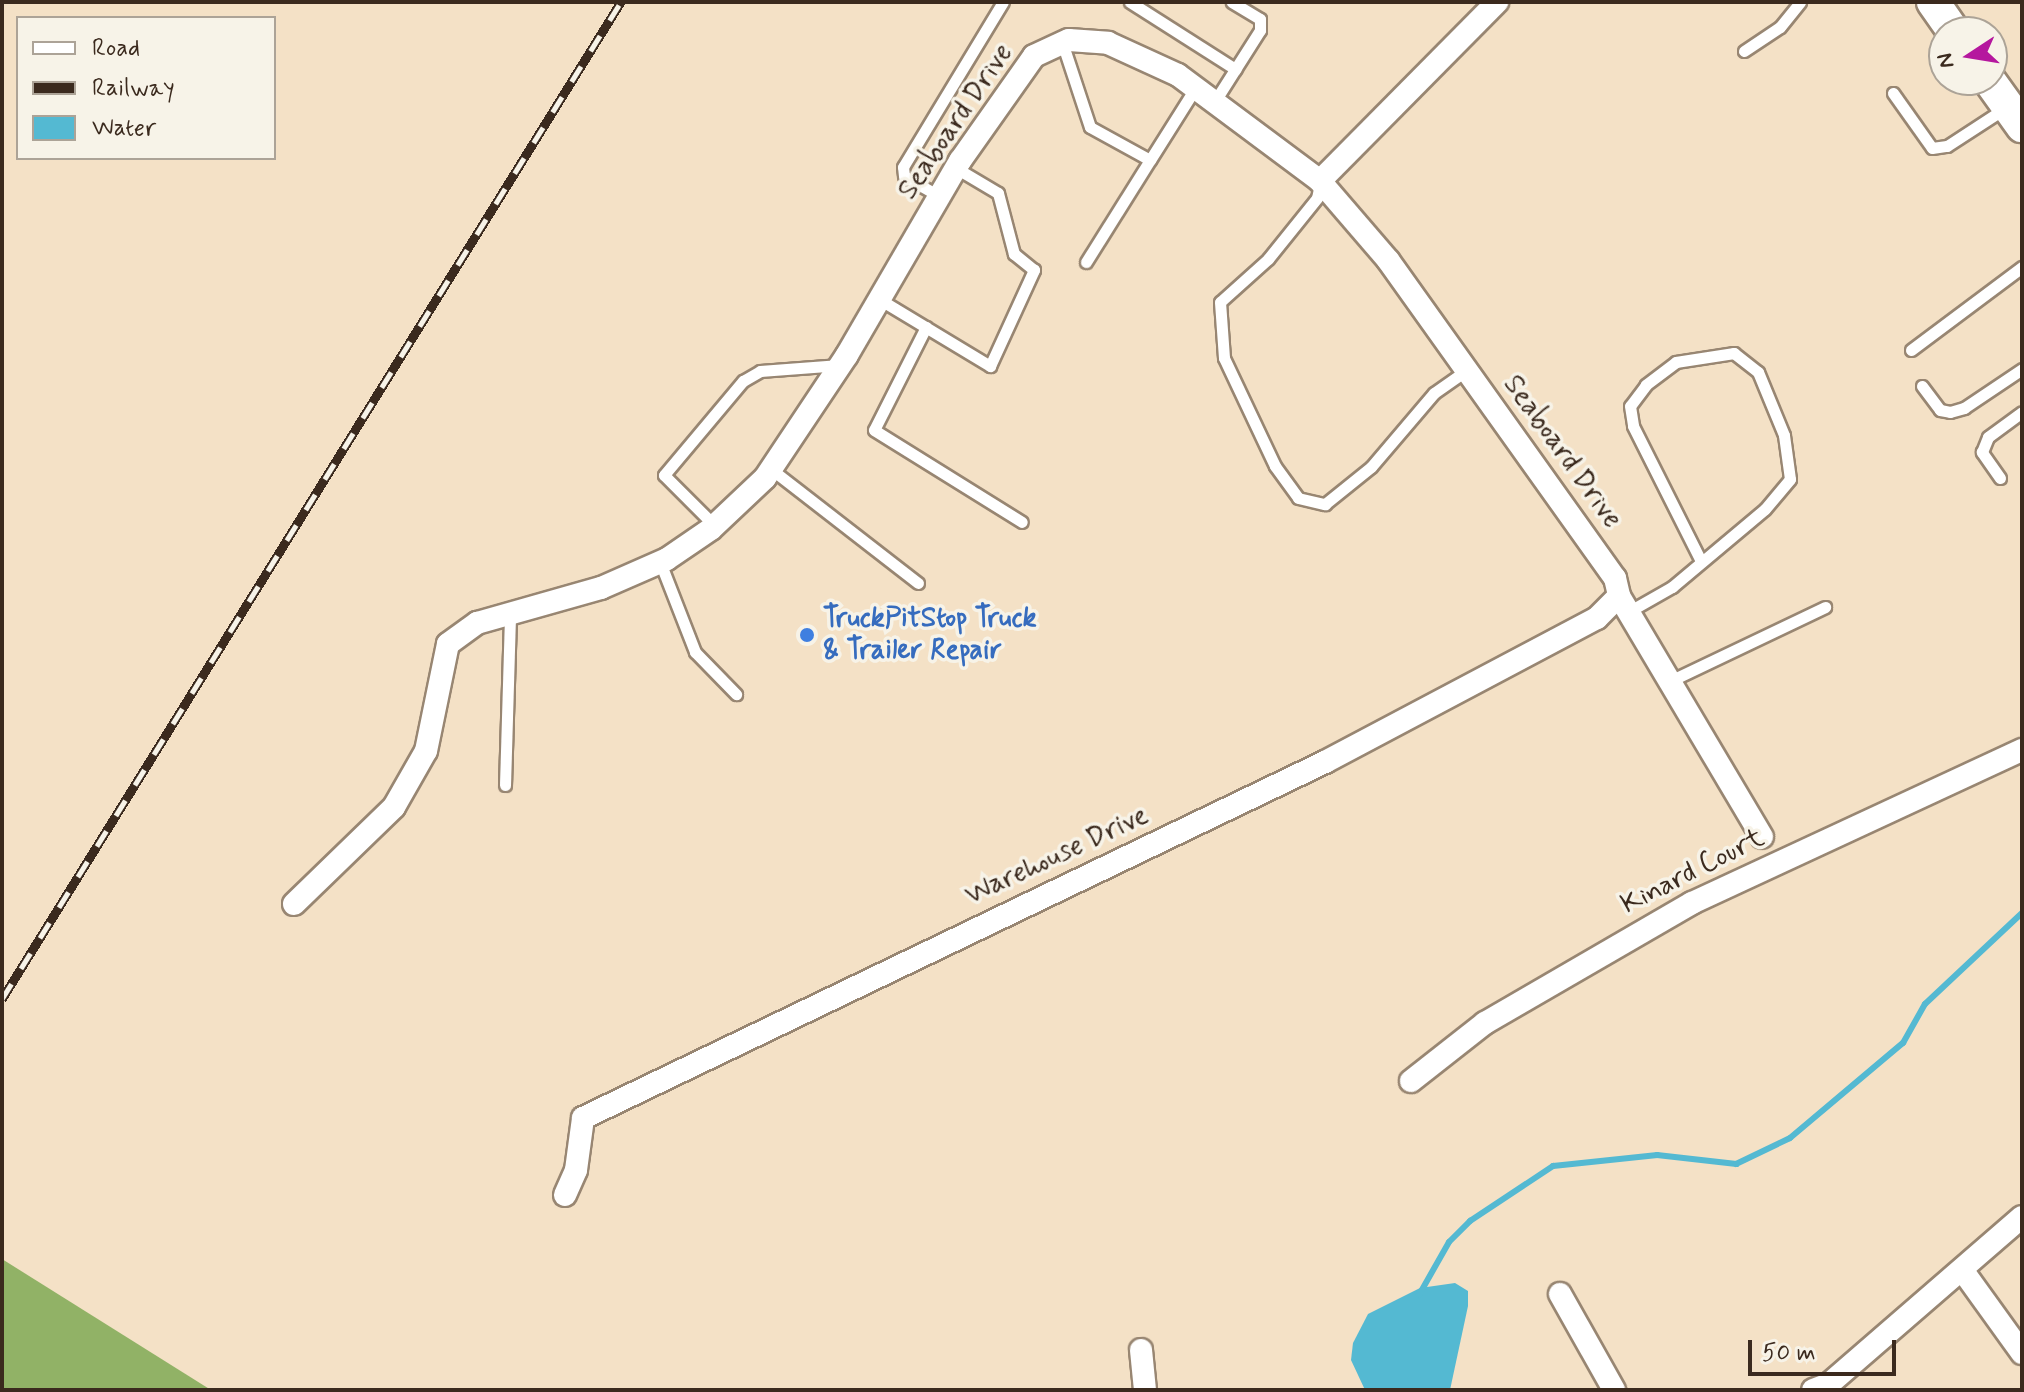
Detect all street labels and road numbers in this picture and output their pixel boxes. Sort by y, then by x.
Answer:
street label: Seaboard Drive [892,38,1020,206]
street label: Seaboard Drive [1496,370,1628,534]
street label: Warehouse Drive [961,799,1153,913]
street label: Kinard Court [1616,822,1770,922]

